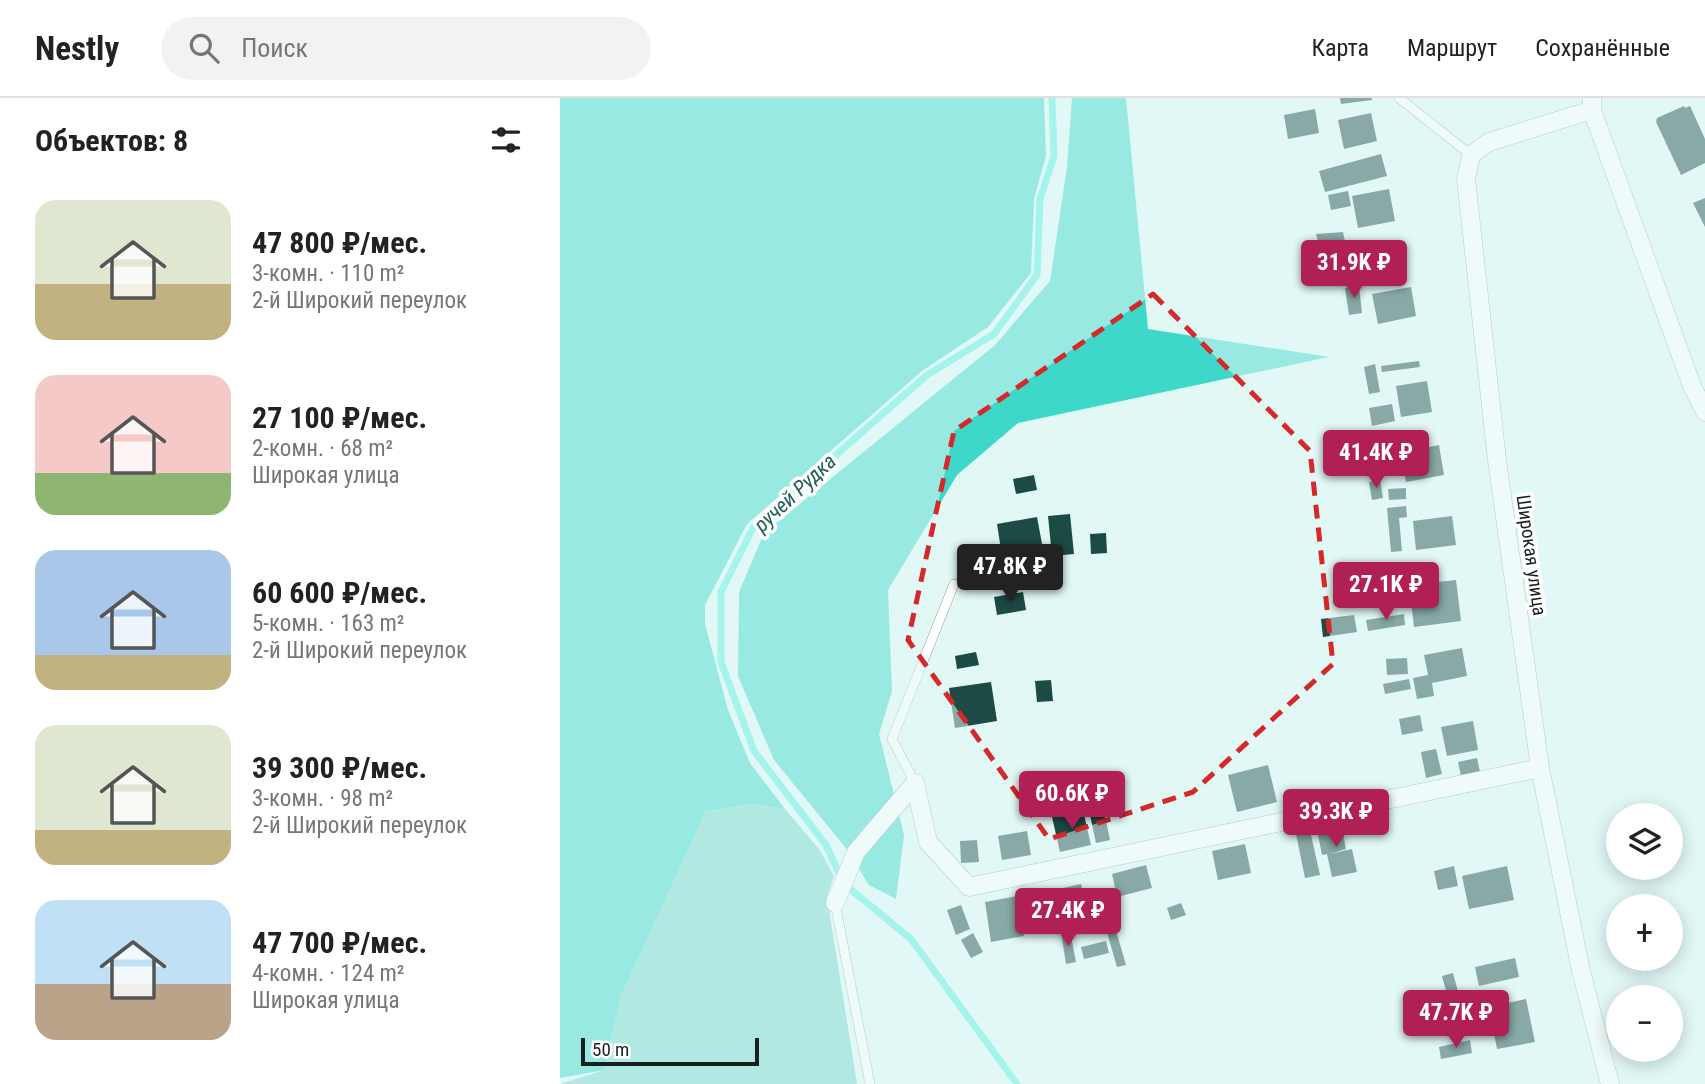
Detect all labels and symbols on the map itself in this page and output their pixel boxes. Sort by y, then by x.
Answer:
pin: 31.9K ₽ [1289,240,1419,300]
pin: 41.4K ₽ [1311,430,1441,490]
water label: ручей Рудка [749,449,841,537]
street label: Широкая улица [1512,493,1551,617]
pin: 47.8K ₽ [945,545,1075,604]
pin: 27.1K ₽ [1321,562,1451,622]
pin: 60.6K ₽ [1007,772,1137,831]
pin: 39.3K ₽ [1271,790,1401,849]
pin: 27.4K ₽ [1003,888,1133,948]
pin: 47.7K ₽ [1391,990,1521,1050]
scale bar [581,1035,760,1067]

